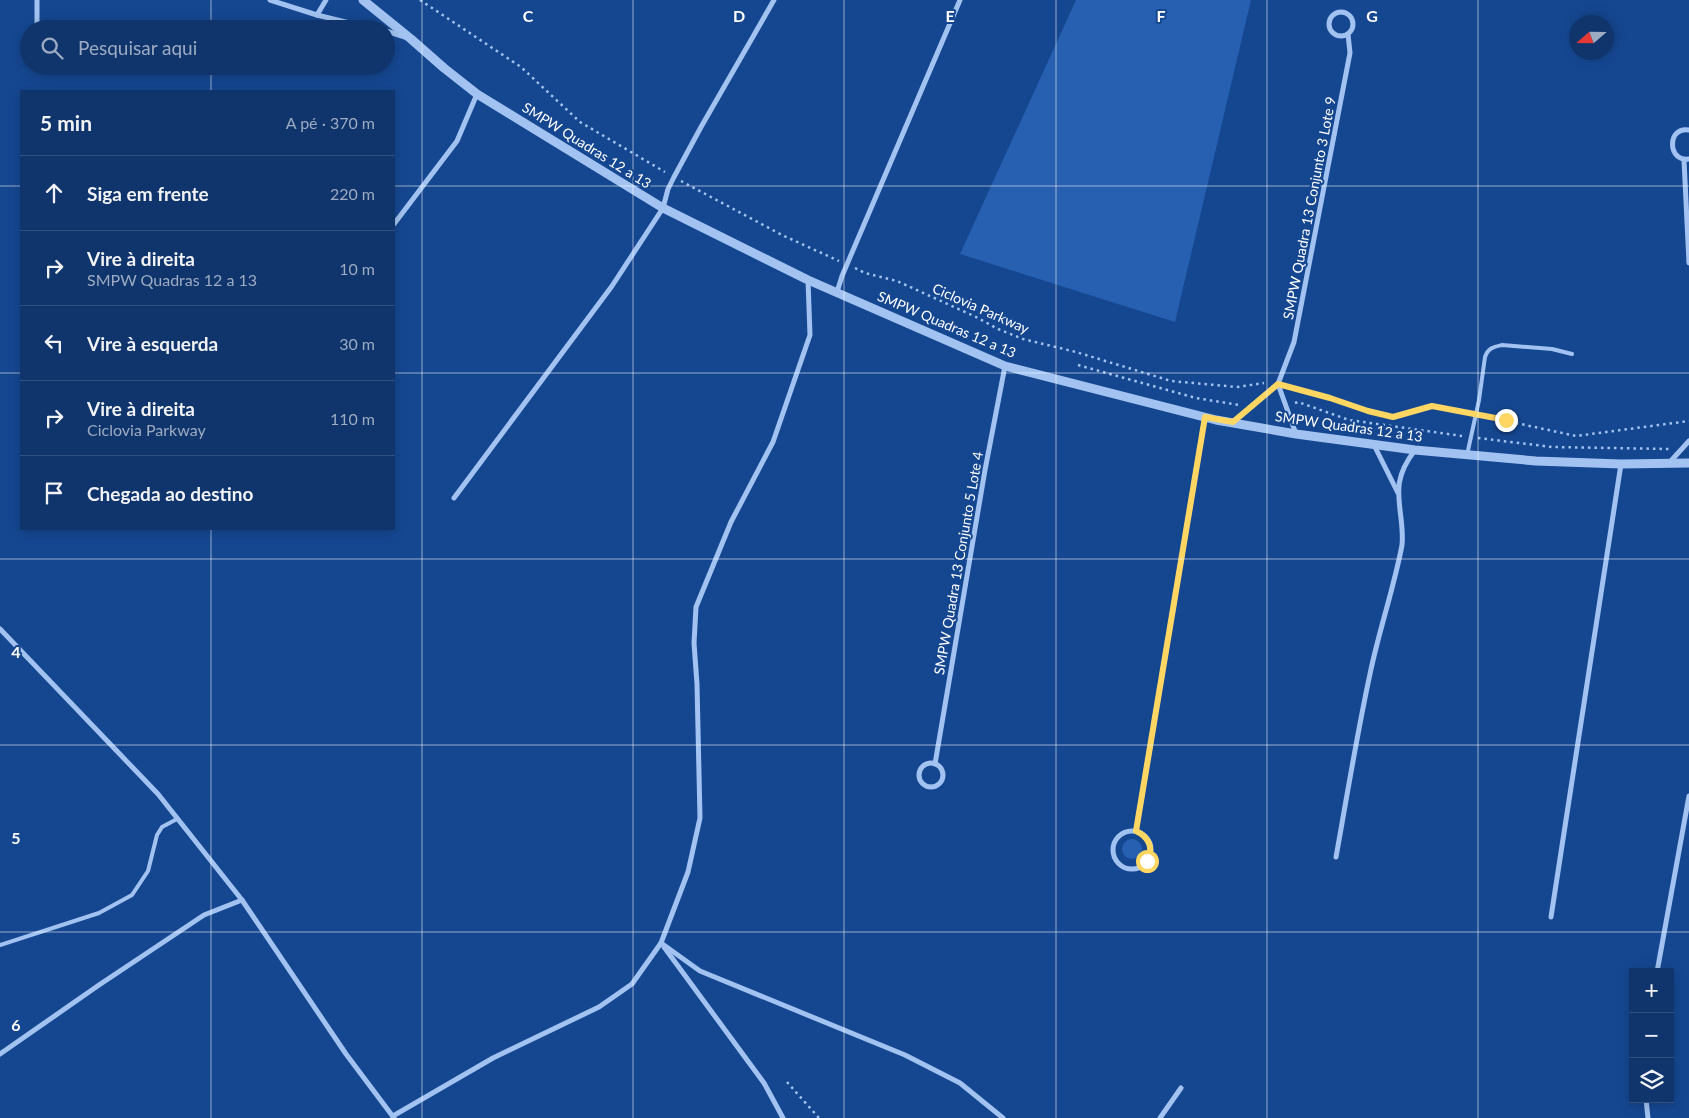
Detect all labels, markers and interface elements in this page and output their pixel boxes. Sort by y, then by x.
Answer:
text: C [523,6,534,25]
text: D [733,6,745,25]
text: E [945,6,955,25]
text: F [1156,6,1166,25]
text: G [1366,6,1378,25]
north arrow [1569,15,1614,60]
search box [20,20,395,75]
icon: search [38,34,66,62]
text: Pesquisar aqui [78,36,197,59]
street label: SMPW Quadra 13 Conjunto 3 Lote 9 [1279,95,1339,321]
street label: SMPW Quadras 12 a 13 [519,98,655,192]
text: 5 min [40,110,92,135]
text: A pé · 370 m [286,113,375,132]
icon: ahead [40,179,68,207]
text: Siga em frente [87,182,209,205]
text: 220 m [330,184,375,203]
text: Vire à direita [87,247,195,270]
icon: right [40,254,68,282]
text: 10 m [339,259,375,278]
text: SMPW Quadras 12 a 13 [87,270,257,289]
street label: Ciclovia Parkway [930,279,1033,337]
street label: SMPW Quadras 12 a 13 [875,287,1019,361]
icon: left [40,329,68,357]
text: Vire à esquerda [87,332,218,355]
text: 30 m [339,334,375,353]
text: Vire à direita [87,397,195,420]
icon: right [40,404,68,432]
street label: SMPW Quadras 12 a 13 [1274,407,1424,445]
text: 110 m [330,409,375,428]
route end [1495,409,1518,432]
text: Ciclovia Parkway [87,420,206,439]
street label: SMPW Quadra 13 Conjunto 5 Lote 4 [930,450,986,676]
icon: arrive [40,479,68,507]
text: Chegada ao destino [87,482,253,505]
text: 4 [11,642,21,661]
text: 5 [11,828,21,847]
route start [1136,850,1159,873]
map controls [1629,968,1674,1103]
button: + [1629,968,1674,1013]
button: − [1629,1013,1674,1058]
text: 6 [11,1015,21,1034]
button: layers [1629,1058,1674,1103]

